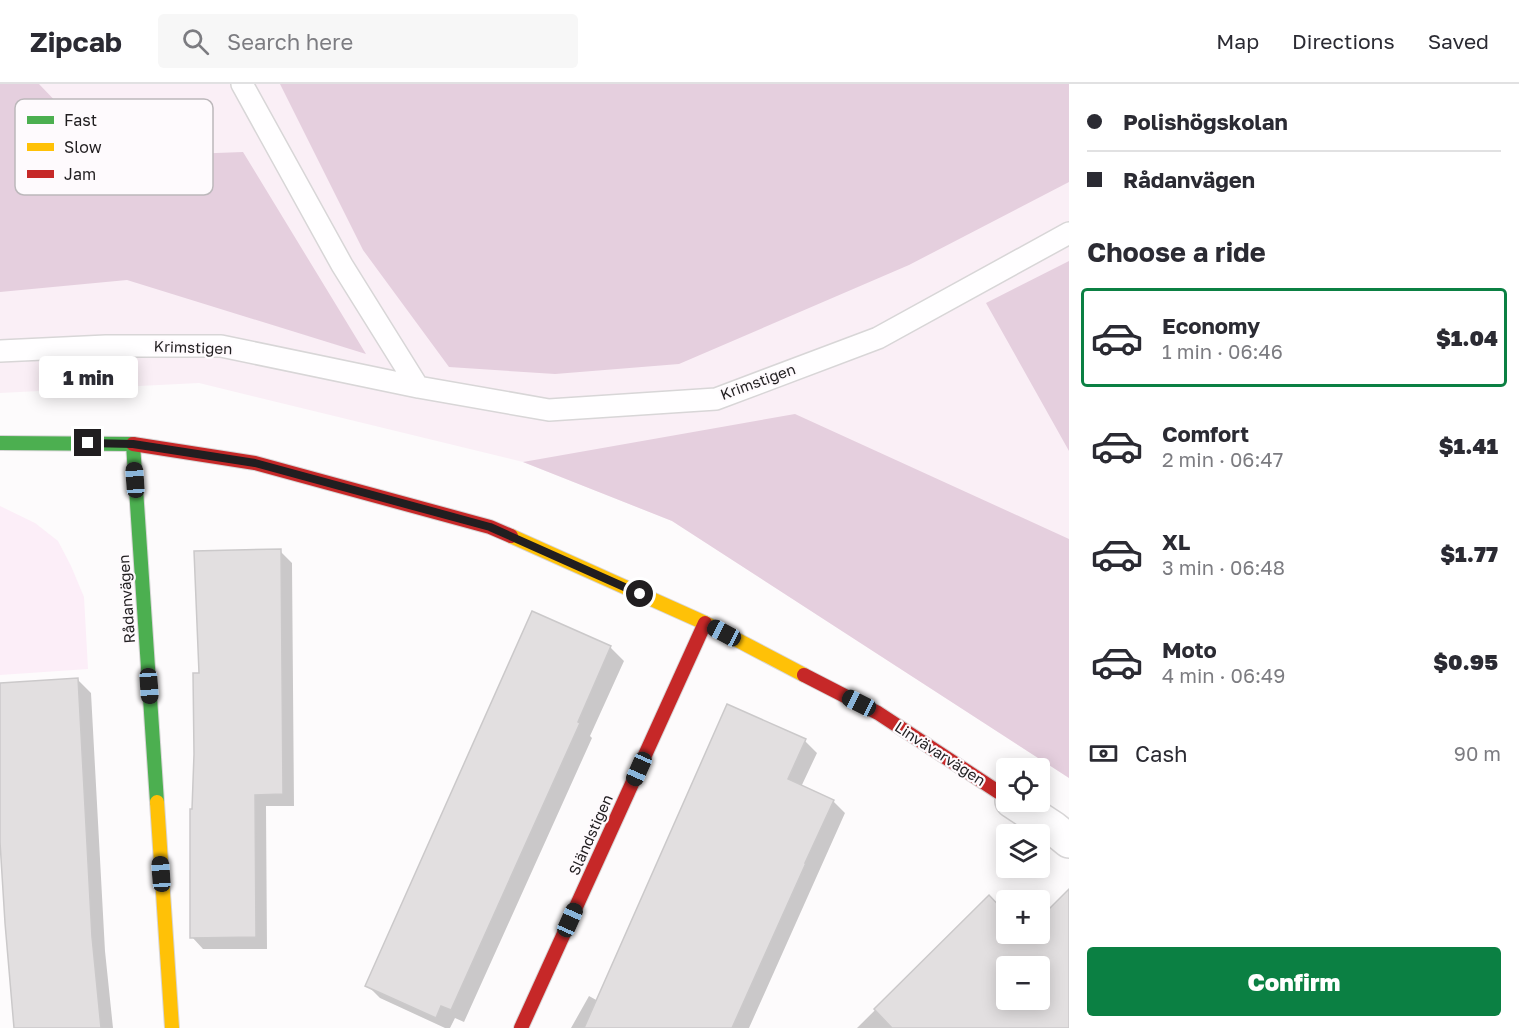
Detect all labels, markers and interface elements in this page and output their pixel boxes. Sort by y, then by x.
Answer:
search box [158,14,578,68]
text: Zipcab [30,25,122,58]
icon: search [179,25,212,58]
text: Search here [227,28,353,55]
text: Map [1216,28,1259,54]
text: Directions [1292,28,1395,54]
text: Saved [1428,28,1489,54]
legend [15,99,213,195]
text: Polishögskolan [1123,108,1288,135]
text: Fast [64,110,97,130]
text: Slow [64,137,102,157]
text: Jam [64,164,96,184]
text: Rådanvägen [1123,166,1255,193]
text: Choose a ride [1087,236,1266,268]
icon: car [1090,311,1144,365]
text: Economy [1162,312,1260,339]
text: $1.04 [1436,324,1498,351]
street label: Krimstigen [153,337,233,357]
text: 1 min · 06:46 [1162,339,1283,363]
callout: 1 min [38,356,138,398]
street label: Krimstigen [718,359,798,403]
text: 1 min [63,365,114,389]
icon: car [1090,419,1144,473]
text: Comfort [1162,420,1249,447]
route end [74,429,101,456]
text: $1.41 [1439,432,1498,459]
text: 2 min · 06:47 [1162,447,1283,471]
car [125,461,145,499]
icon: car [1090,527,1144,581]
text: XL [1162,528,1190,555]
text: $1.77 [1440,540,1498,567]
street label: Rådanvägen [114,554,138,644]
text: 3 min · 06:48 [1162,555,1285,579]
route start [626,580,653,607]
car [704,617,744,649]
icon: car [1090,635,1144,689]
text: Moto [1162,636,1217,663]
text: $0.95 [1433,648,1498,675]
text: 4 min · 06:49 [1162,663,1285,687]
car [139,667,159,705]
car [839,687,879,719]
street label: Linvävarvägen [892,717,989,789]
icon: cash [1087,737,1120,770]
text: Cash [1135,740,1188,767]
text: 90 m [1454,741,1501,765]
car [623,749,655,789]
map controls [996,758,1050,1010]
button: locate [996,758,1050,812]
street label: Sländstigen [564,791,616,878]
button: layers [996,824,1050,878]
car [151,855,171,893]
button: + [996,890,1050,944]
car [554,900,586,940]
button: Confirm [1087,947,1501,1016]
button: − [996,956,1050,1010]

